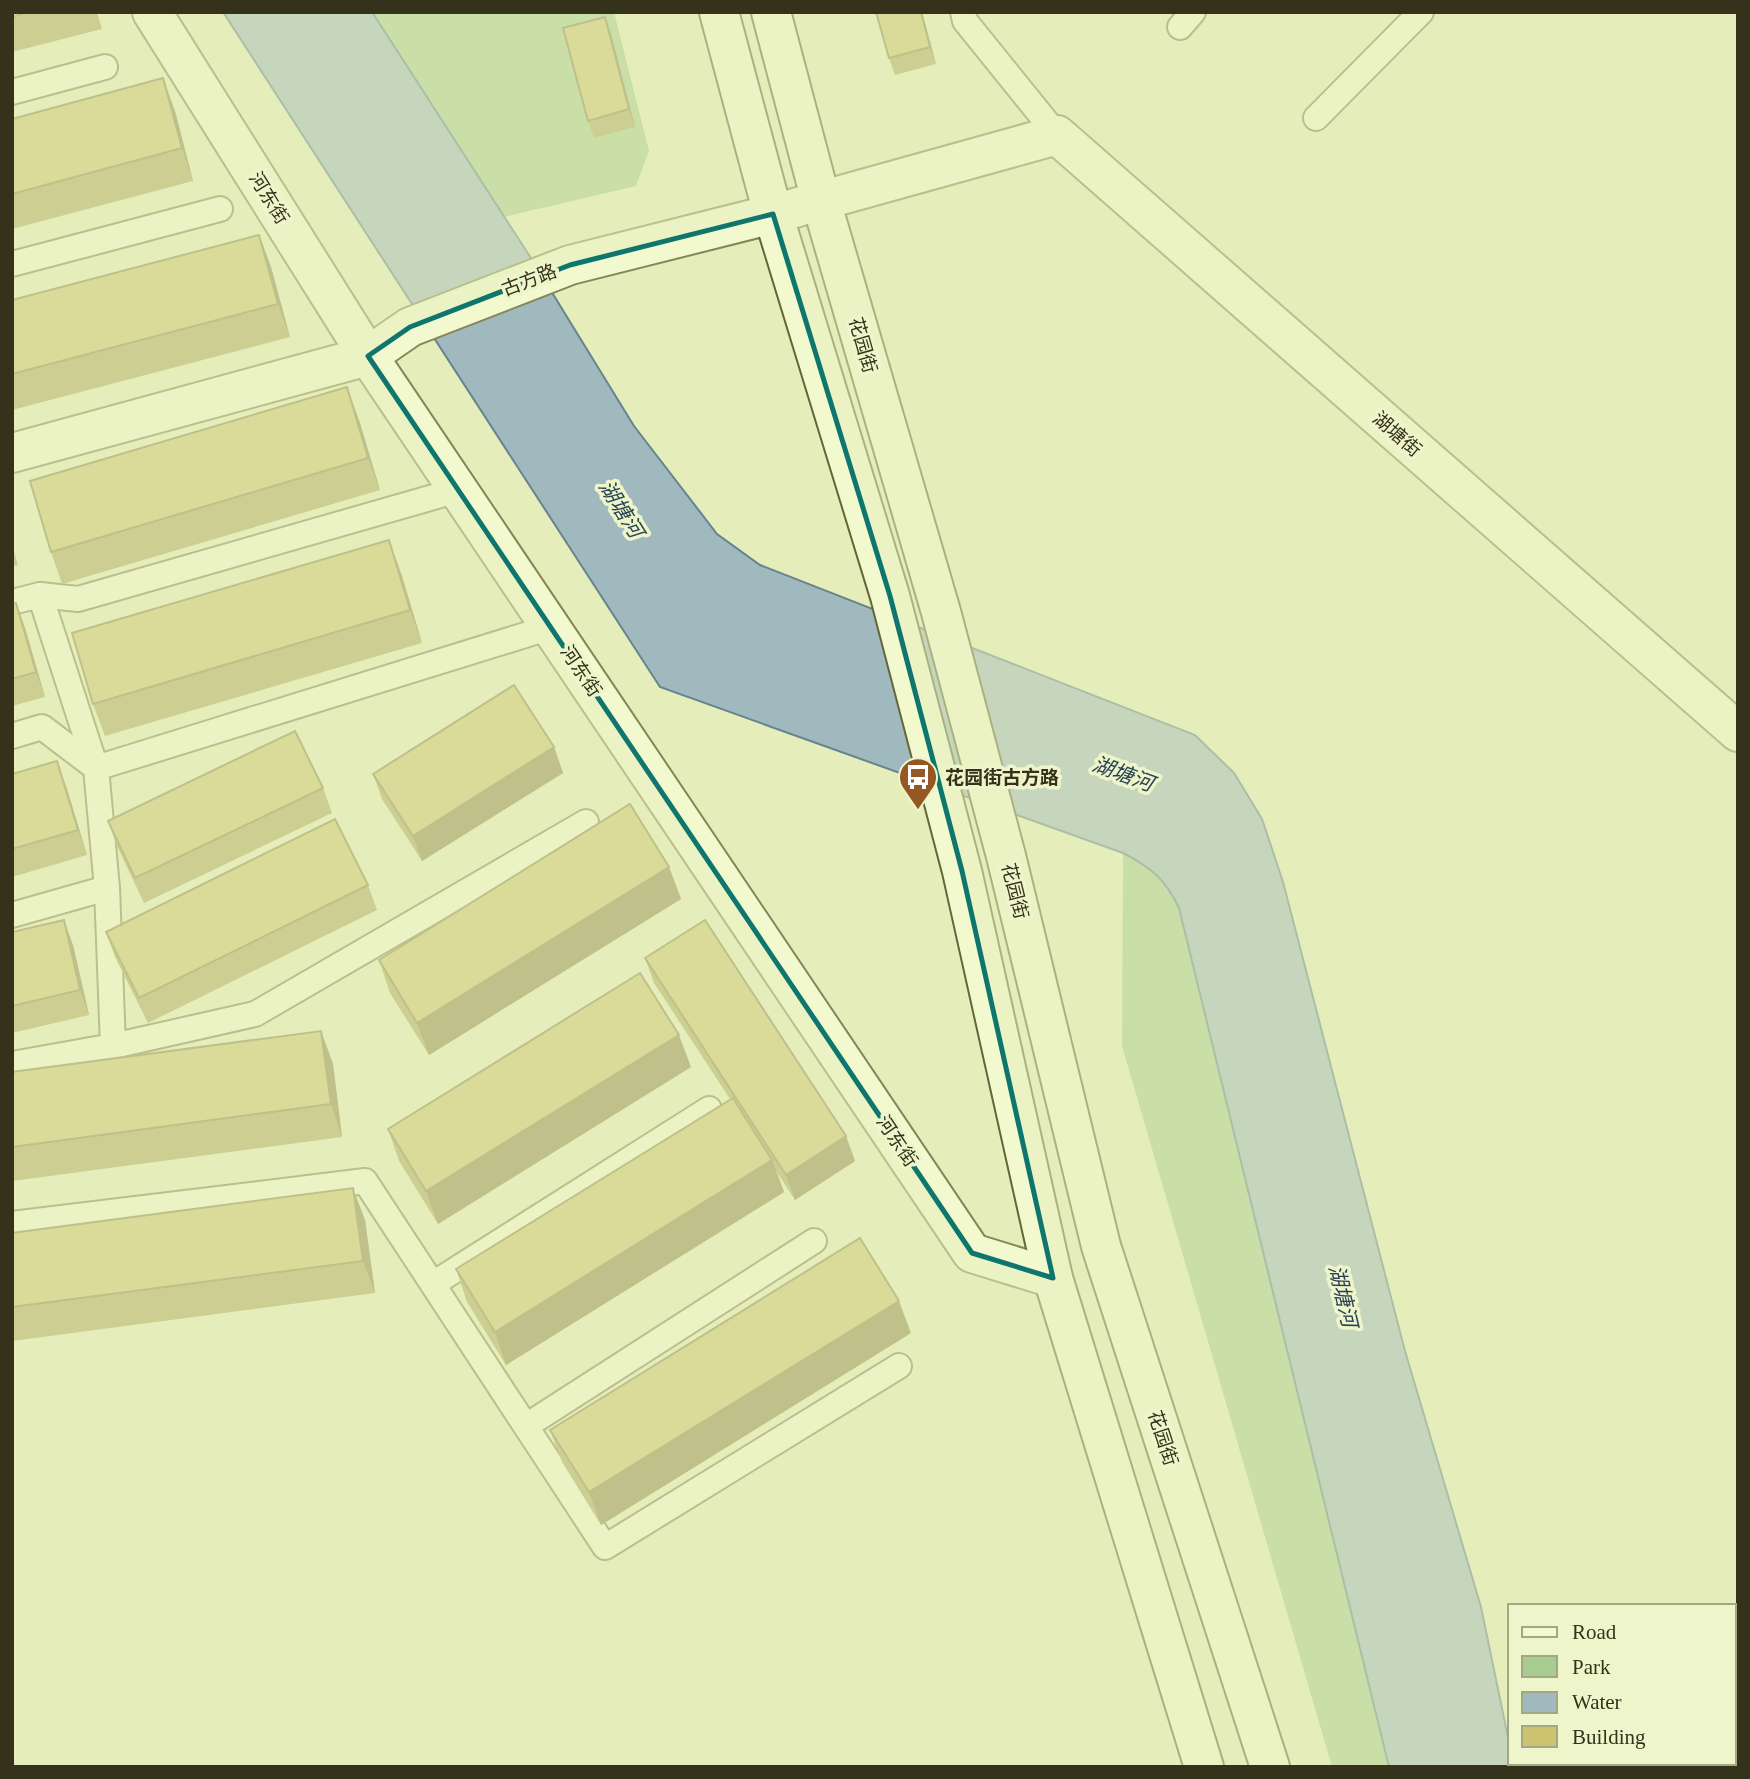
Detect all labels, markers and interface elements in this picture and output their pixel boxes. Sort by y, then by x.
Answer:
street label: 河东街 [245,168,293,228]
street label: 古方路 [499,260,559,300]
street label: 花园街 [845,315,881,375]
street label: 湖塘街 [1369,407,1425,461]
water label: 湖塘河 [594,476,650,545]
street label: 河东街 [556,641,606,701]
water label: 湖塘河 [1089,752,1160,797]
bus stop icon: 花园街古方路 [897,756,939,811]
place label: 花园街古方路 [945,767,1059,788]
street label: 花园街 [998,861,1032,921]
street label: 河东街 [872,1111,922,1171]
water label: 湖塘河 [1324,1263,1363,1333]
street label: 花园街 [1144,1408,1182,1468]
legend [1508,1604,1736,1765]
text: Road [1572,1620,1617,1644]
text: Park [1572,1655,1611,1679]
text: Water [1572,1690,1622,1714]
text: Building [1572,1725,1646,1749]

